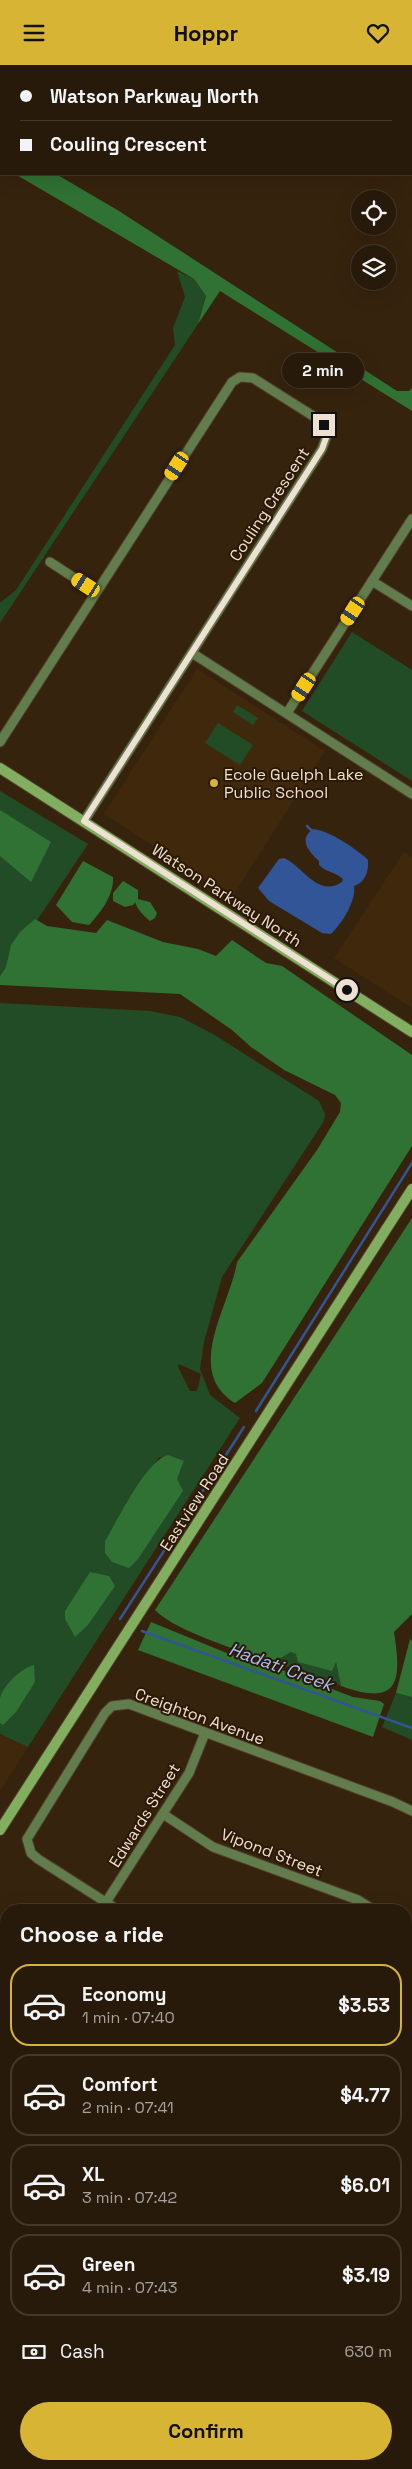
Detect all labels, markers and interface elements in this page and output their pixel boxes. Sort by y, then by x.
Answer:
icon: menu [20,19,48,47]
text: Hoppr [174,19,238,47]
icon: heart [364,19,392,47]
text: Watson Parkway North [50,84,259,109]
text: Couling Crescent [50,132,207,157]
map controls [351,190,396,290]
button: locate [351,190,396,235]
button: layers [351,245,396,290]
callout: 2 min [283,353,365,387]
text: 2 min [302,360,344,381]
route end [313,414,335,436]
street label: Couling Crescent [225,443,314,565]
car [162,449,191,483]
car [69,571,102,599]
car [338,594,367,628]
car [289,670,318,704]
place label: Ecole Guelph Lake Public School [224,764,364,803]
marker: Ecole Guelph Lake Public School [208,777,220,789]
street label: Watson Parkway North [148,839,306,952]
route start [336,979,358,1001]
street label: Eastview Road [155,1450,234,1555]
water label: Hadati Creek [226,1637,339,1697]
street label: Creighton Avenue [132,1683,268,1750]
street label: Edwards Street [104,1759,185,1871]
street label: Vipond Street [218,1823,326,1881]
text: Choose a ride [20,1920,164,1948]
text: Economy [82,1982,166,2007]
icon: car [22,1983,67,2028]
text: $3.53 [338,1993,390,2018]
text: 1 min · 07:40 [82,2007,175,2028]
text: Comfort [82,2072,158,2097]
icon: car [22,2073,67,2118]
text: $4.77 [340,2083,390,2108]
text: 2 min · 07:41 [82,2097,174,2118]
text: XL [82,2162,105,2187]
icon: car [22,2163,67,2208]
text: $6.01 [340,2173,390,2198]
text: 3 min · 07:42 [82,2187,177,2208]
text: Green [82,2252,135,2277]
icon: car [22,2253,67,2298]
text: $3.19 [342,2263,390,2288]
text: 4 min · 07:43 [82,2277,178,2298]
icon: cash [20,2338,48,2366]
text: Cash [60,2339,105,2364]
text: 630 m [344,2341,392,2362]
button: Confirm [20,2402,392,2460]

